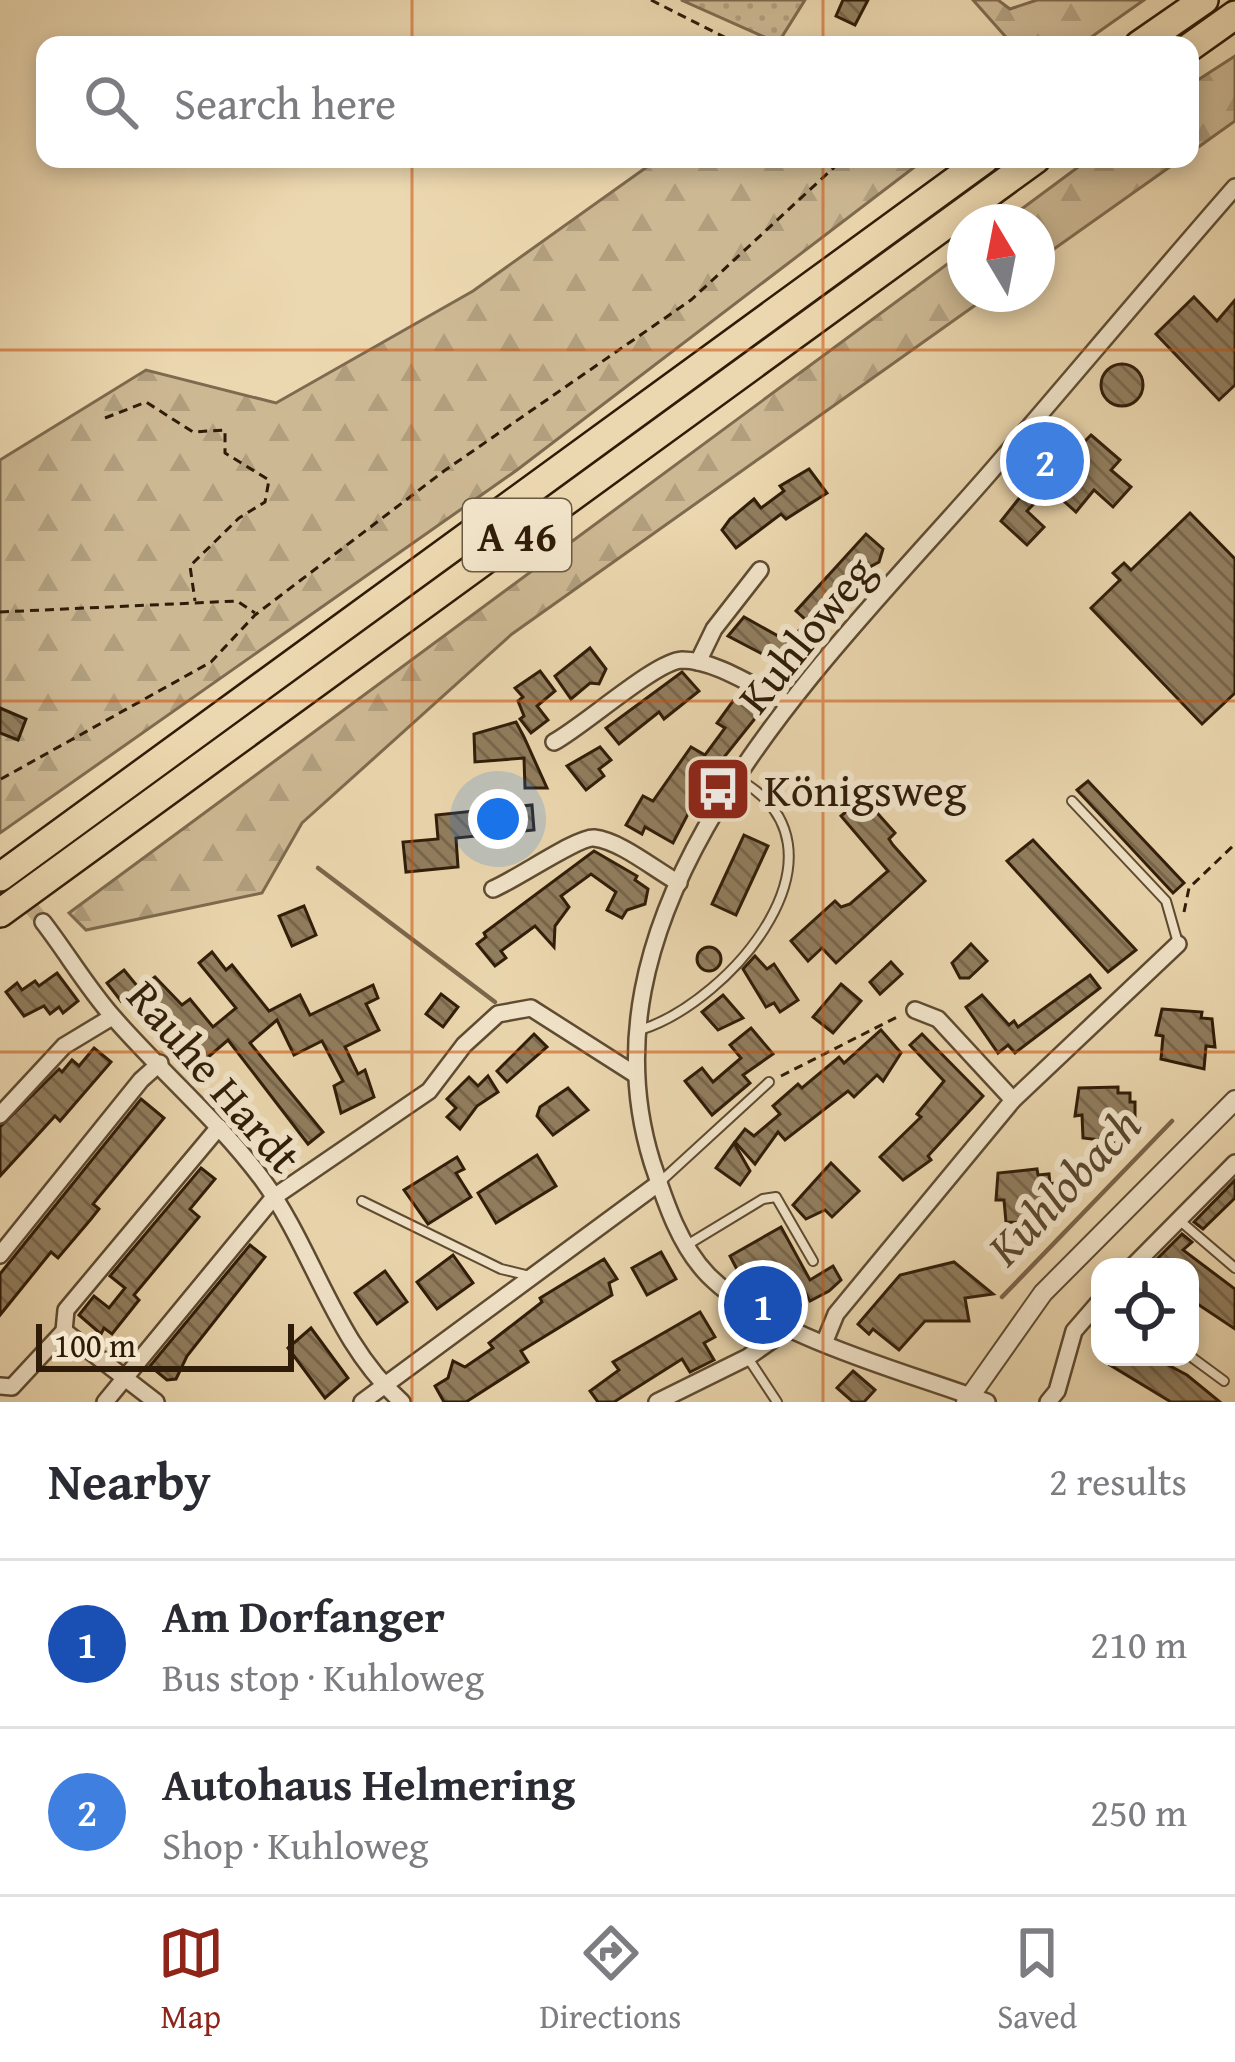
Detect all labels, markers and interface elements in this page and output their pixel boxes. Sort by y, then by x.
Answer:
search box [36,36,1199,168]
icon: search [78,69,144,135]
text: Search here [174,70,396,135]
north arrow [947,204,1055,312]
pin: 2 [1006,416,1084,506]
road number: A 46 [463,499,571,571]
street label: Kuhloweg [721,541,889,727]
bus stop icon: Königsweg [683,754,753,824]
place label: Königsweg [764,757,967,822]
your location [468,789,528,849]
street label: Rauhe Hardt [113,965,317,1187]
water label: Kuhlobach [969,1091,1156,1282]
map controls [1091,1258,1199,1366]
button: locate [1091,1258,1199,1366]
pin: 1 [724,1260,802,1350]
scale bar [36,1318,294,1371]
text: 100 m [54,1321,136,1369]
text: Nearby [48,1443,211,1518]
text: 2 results [1049,1452,1187,1509]
text: Am Dorfanger [162,1583,445,1648]
text: 1 [77,1615,97,1672]
text: 210 m [1090,1615,1187,1672]
text: Bus stop · Kuhloweg [162,1648,484,1705]
text: Autohaus Helmering [162,1751,575,1816]
text: 2 [77,1783,97,1840]
text: 250 m [1090,1783,1187,1840]
text: Shop · Kuhloweg [162,1816,429,1873]
tab: Map [158,1920,224,2040]
tab: Directions [540,1920,681,2040]
tab: Saved [997,1920,1077,2040]

